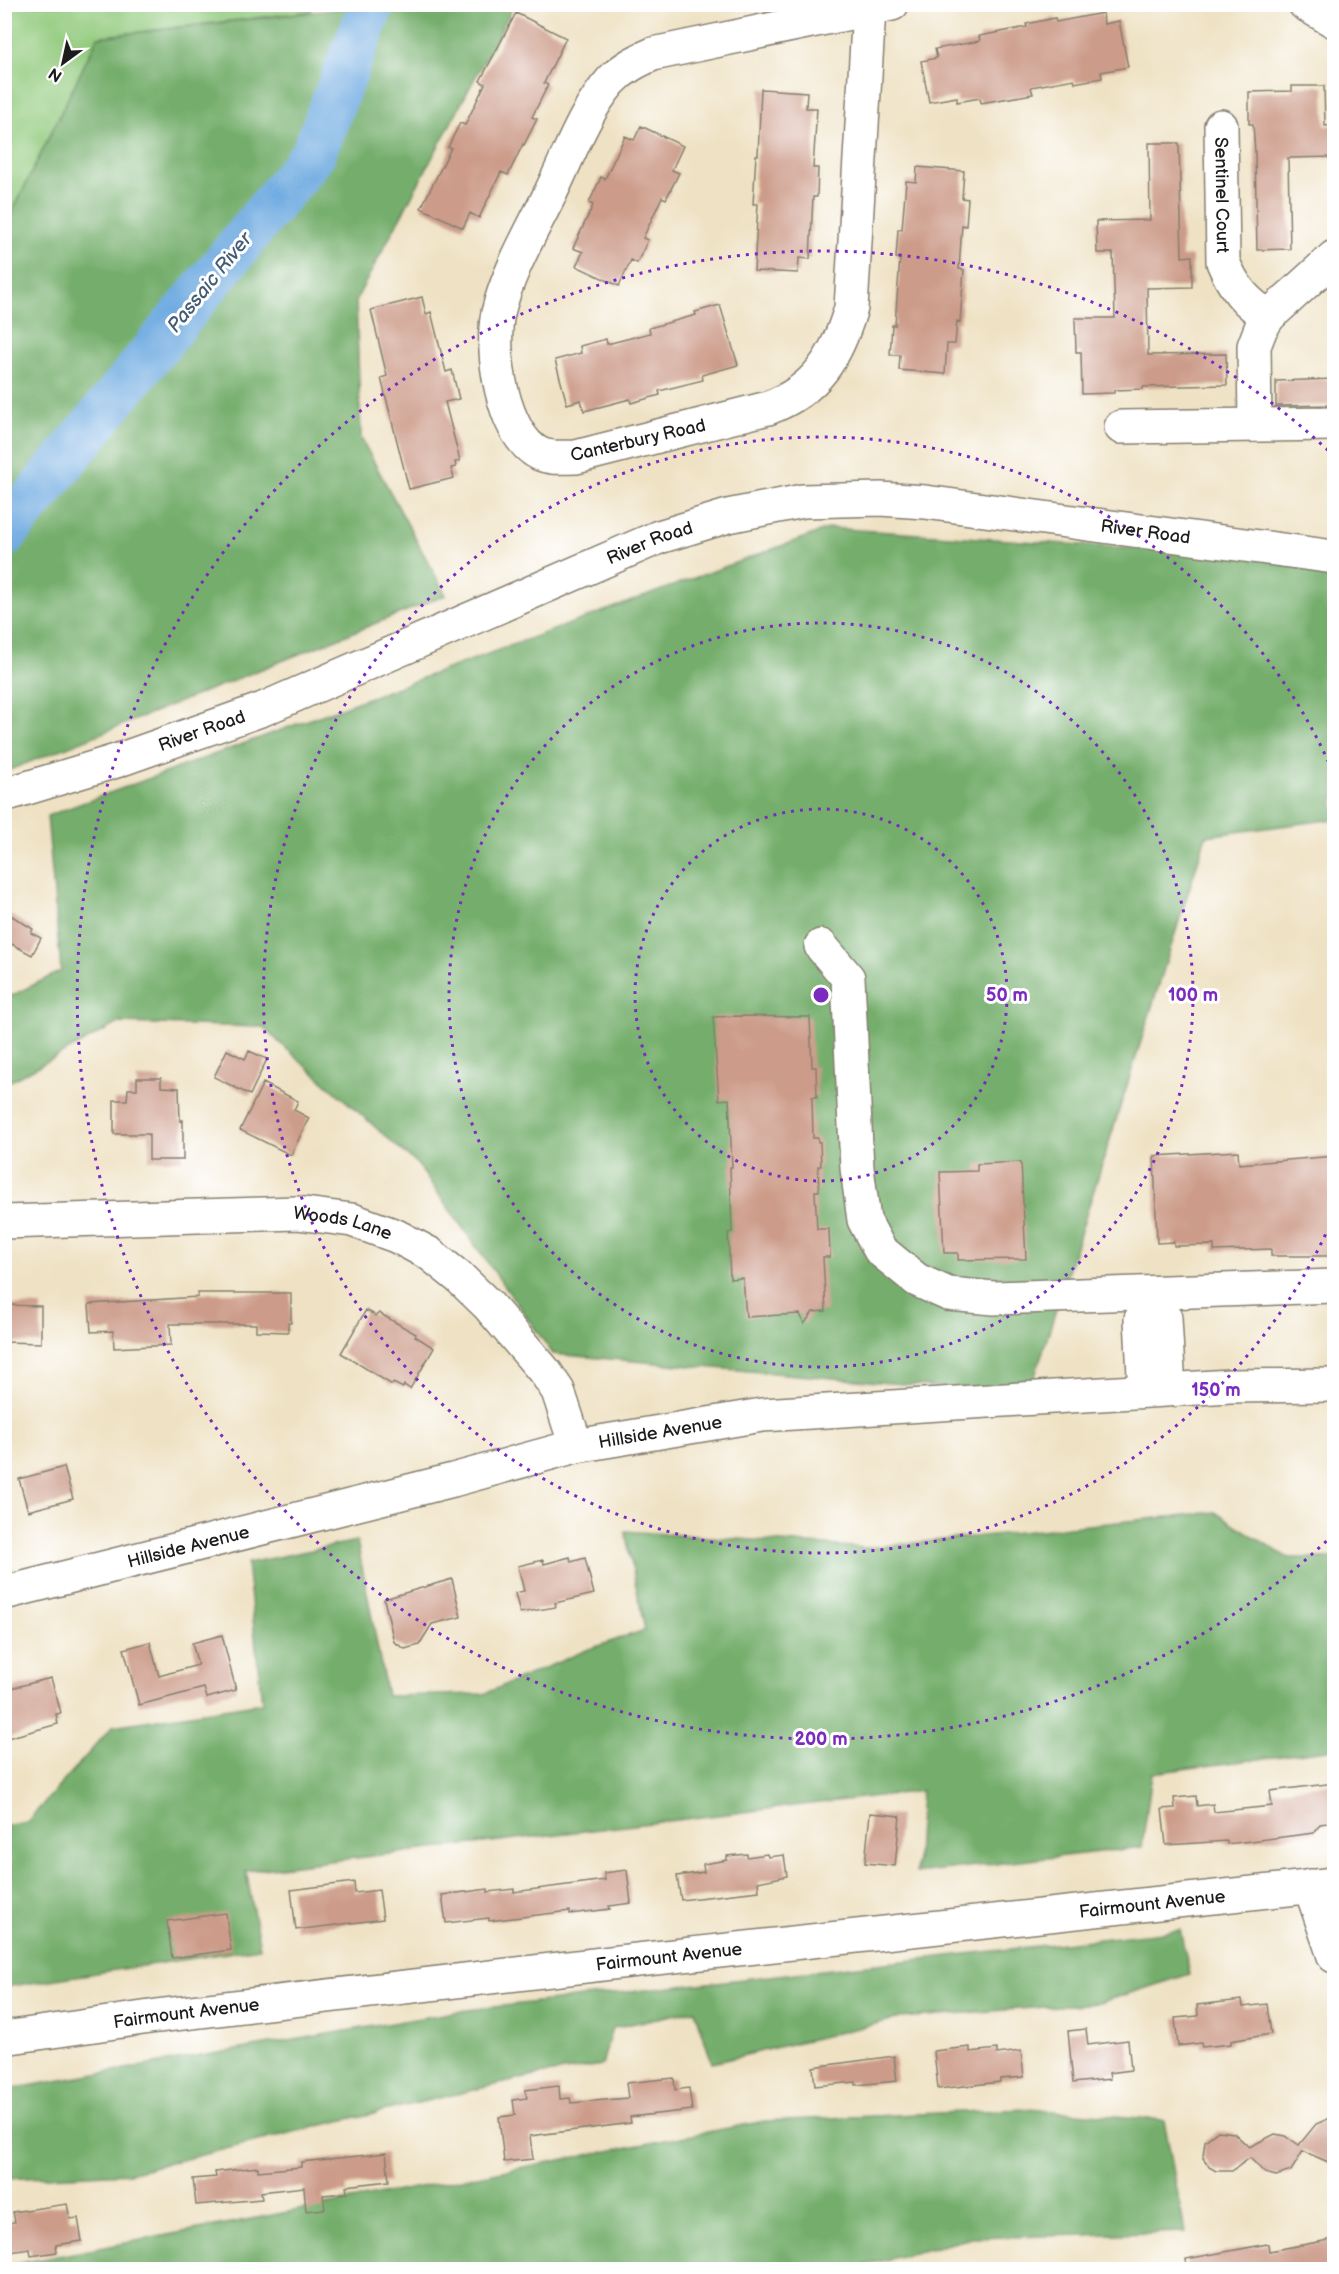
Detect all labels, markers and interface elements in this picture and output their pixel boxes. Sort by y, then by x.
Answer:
north arrow [33,33,93,93]
text: N [45,63,66,86]
street label: Sentinel Court [1210,137,1233,254]
water label: Passaic River [162,226,258,337]
street label: Canterbury Road [569,415,708,466]
street label: River Road [1099,516,1192,549]
street label: River Road [604,517,695,569]
street label: River Road [156,706,248,756]
centre of rings [811,985,831,1005]
text: 50 m [986,985,1028,1006]
text: 100 m [1168,985,1218,1006]
street label: Woods Lane [292,1203,395,1245]
text: 150 m [1191,1380,1241,1401]
street label: Hillside Avenue [597,1412,724,1453]
street label: Hillside Avenue [125,1522,252,1573]
text: 200 m [794,1729,848,1750]
street label: Fairmount Avenue [1078,1886,1227,1923]
street label: Fairmount Avenue [595,1939,744,1976]
street label: Fairmount Avenue [112,1994,261,2033]

